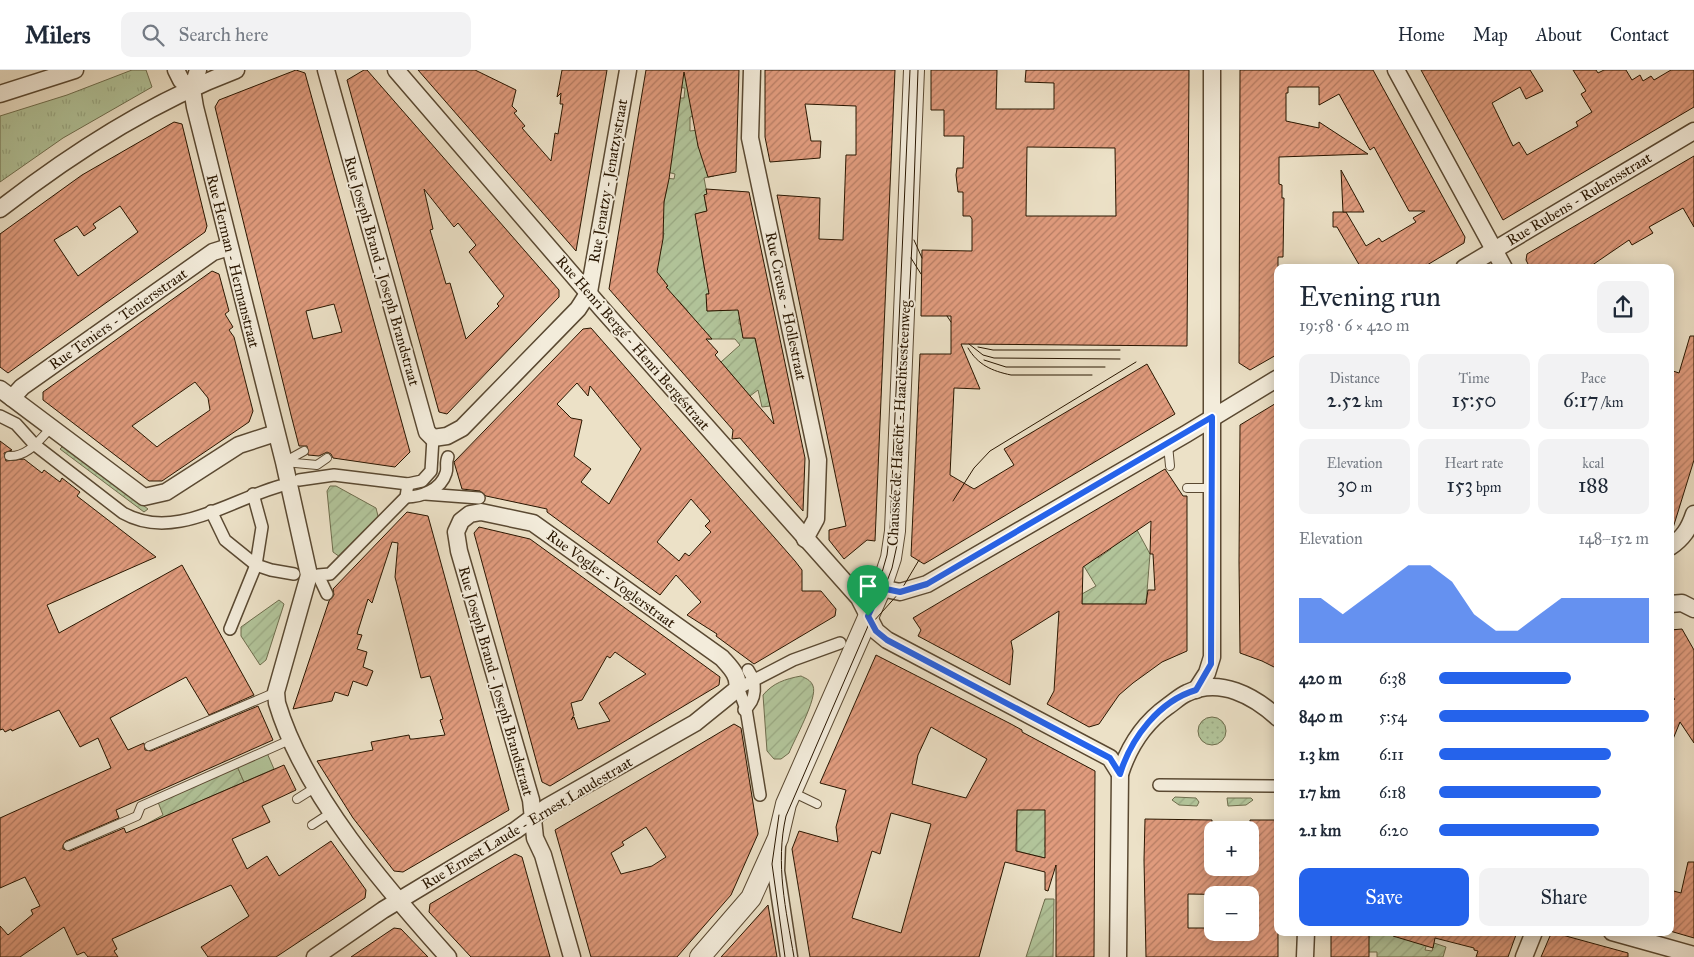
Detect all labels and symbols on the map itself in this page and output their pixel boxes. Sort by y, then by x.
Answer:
street label: Rue Jenatzy - Jenatzystraat [585,97,632,265]
street label: Rue Rubens - Rubensstraat [1503,148,1655,249]
street label: Rue Joseph Brand - Joseph Brandstraat [340,154,424,389]
street label: Rue Herman - Hermanstraat [203,172,263,350]
street label: Rue Creuse - Hollestraat [761,230,811,383]
street label: Rue Henri Bergé - Henri Bergéstraat [552,252,714,434]
street label: Rue Teniers - Teniersstraat [45,264,191,374]
street label: Chaussée de Haecht - Haachtsesteenweg [884,299,914,546]
street label: Rue Vogler - Voglerstraat [543,526,679,632]
street label: Rue Joseph Brand - Joseph Brandstraat [454,564,538,799]
pin [847,565,889,616]
street label: Rue Ernest Laude - Ernest Laudestraat [418,752,636,893]

